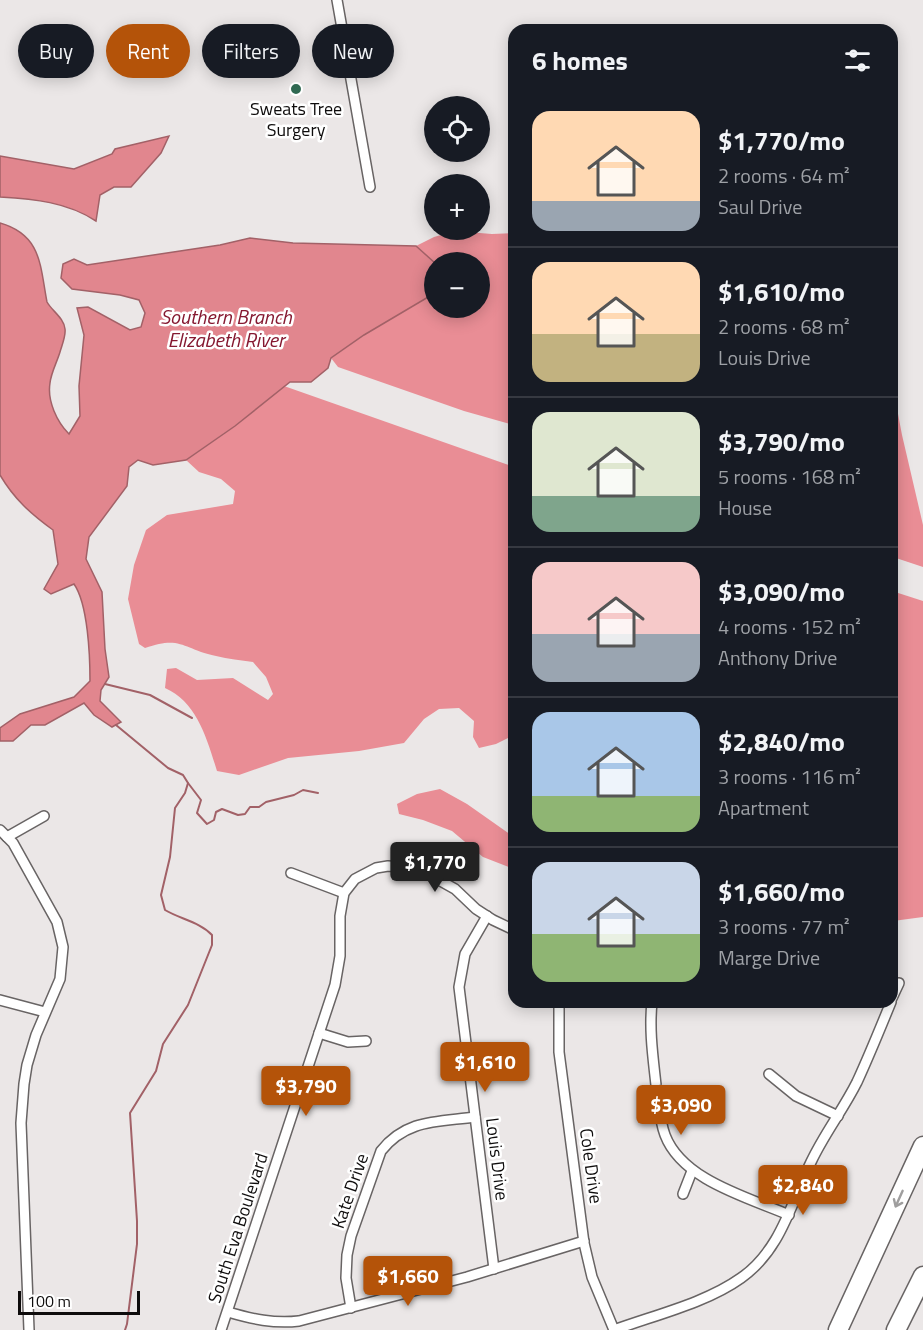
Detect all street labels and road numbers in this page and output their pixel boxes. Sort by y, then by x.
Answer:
street label: Louis Drive [479,1116,516,1202]
street label: Cole Drive [573,1127,610,1205]
street label: South Eva Boulevard [201,1149,275,1306]
street label: Kate Drive [324,1150,375,1232]

